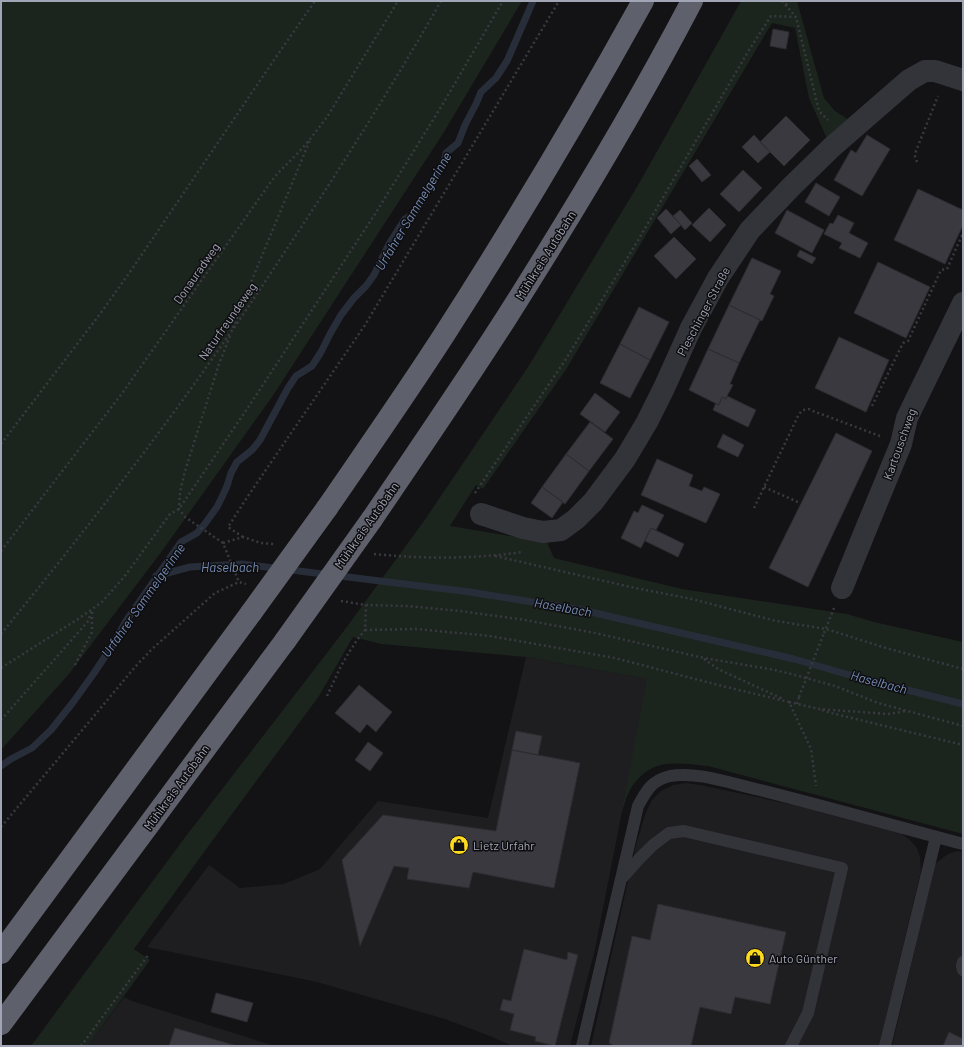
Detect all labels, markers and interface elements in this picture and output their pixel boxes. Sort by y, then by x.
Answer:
water label: Urfahrer Sammelgerinne [371,149,455,273]
street label: Mühlkreis Autobahn [512,208,578,302]
street label: Donauradweg [170,240,222,306]
street label: Pleschinger Straße [674,264,732,358]
street label: Naturfreundeweg [195,280,259,362]
street label: Kartouschweg [880,406,918,482]
street label: Mühlkreis Autobahn [331,479,401,571]
water label: Urfahrer Sammelgerinne [98,540,188,660]
water label: Haselbach [201,559,259,575]
water label: Haselbach [533,594,593,620]
water label: Haselbach [849,667,909,697]
street label: Mühlkreis Autobahn [140,741,212,833]
shop icon: Lietz Urfahr [448,834,470,856]
place label: Lietz Urfahr [473,838,535,852]
shop icon: Auto Günther [744,947,766,969]
place label: Auto Günther [769,951,838,965]

